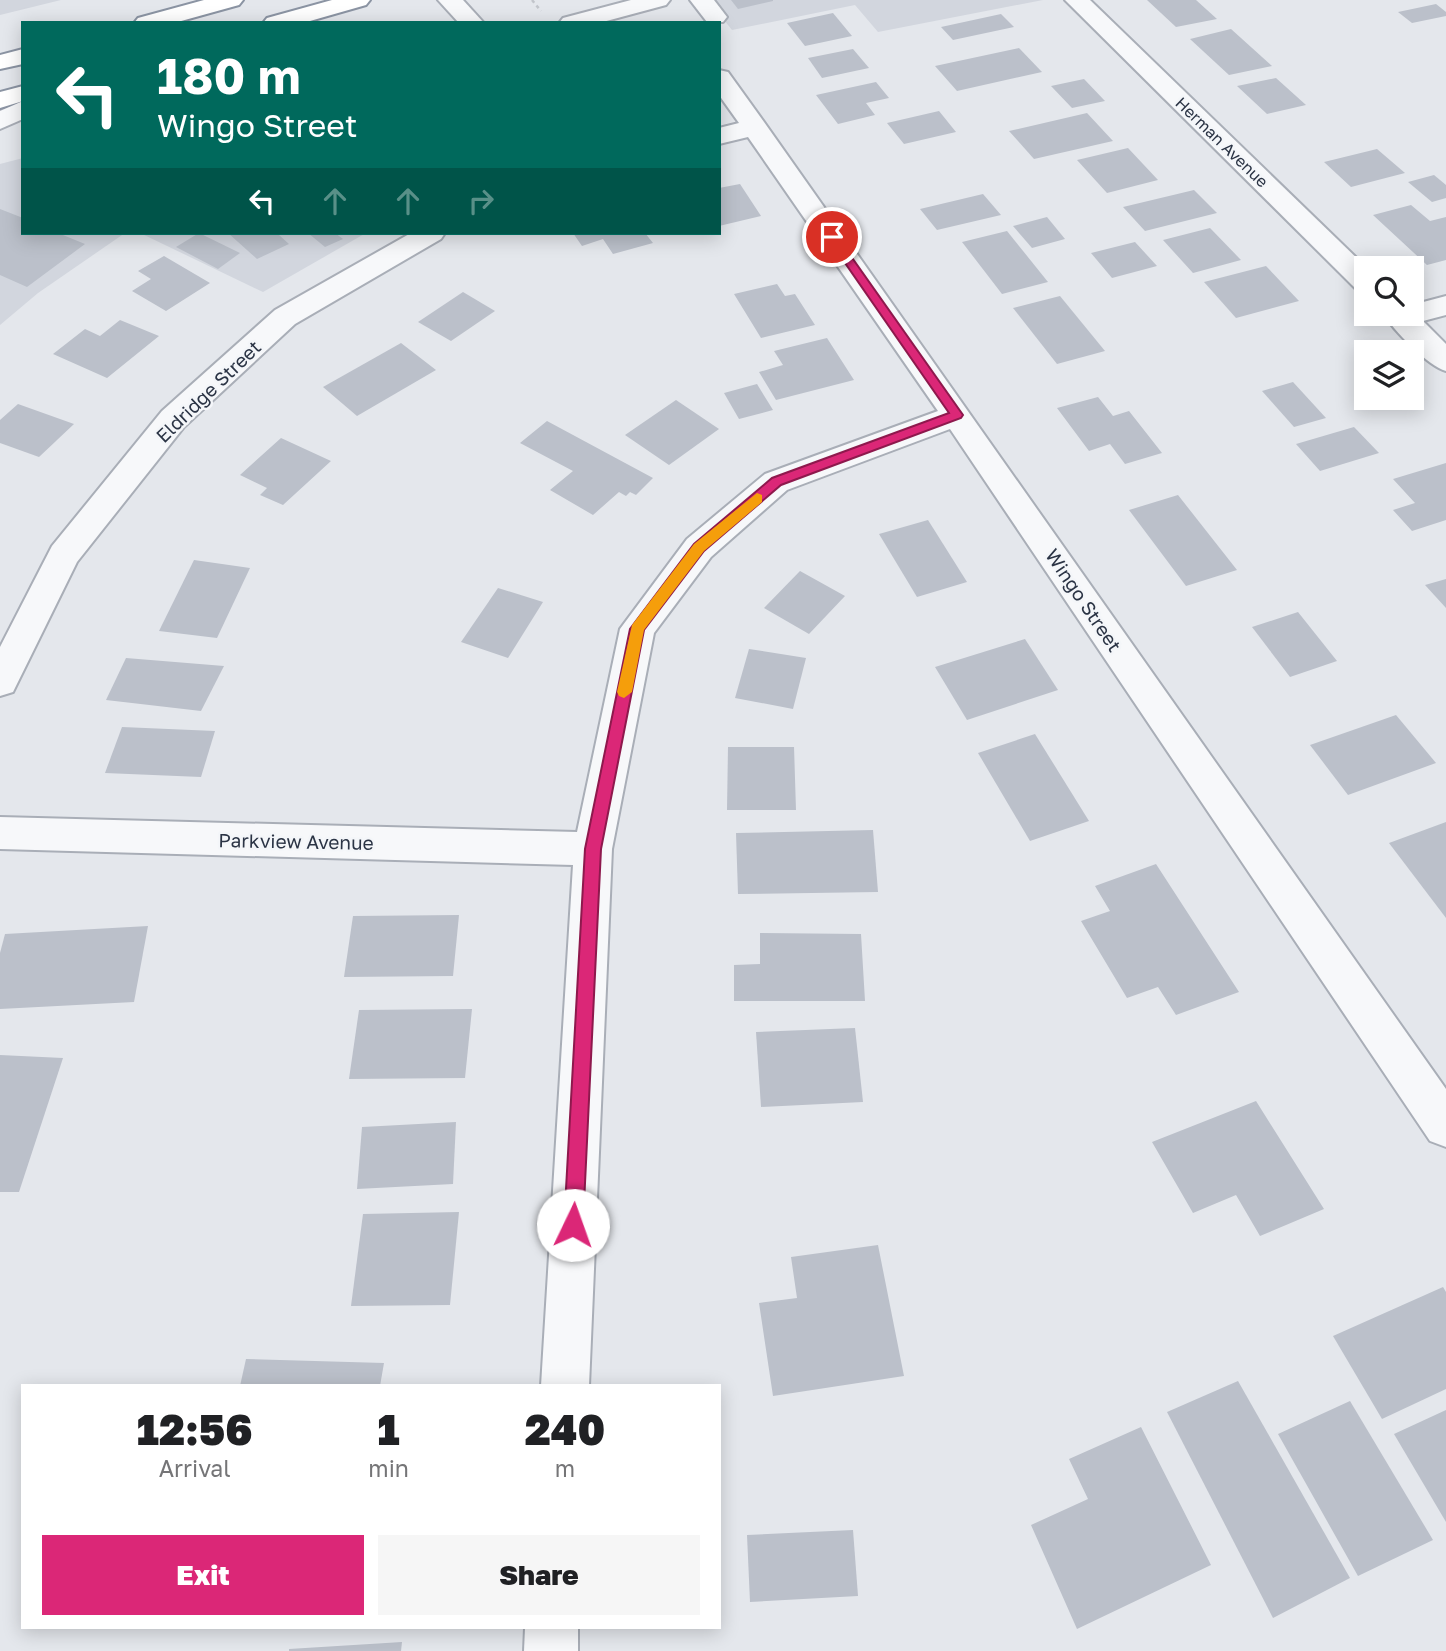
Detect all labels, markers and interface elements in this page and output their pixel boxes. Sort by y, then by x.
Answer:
text: 180 m [157,46,301,105]
icon: left [42,49,133,140]
street label: Herman Avenue [1171,93,1273,191]
text: Wingo Street [157,106,358,144]
icon: left [243,182,281,220]
icon: ahead [316,182,354,220]
icon: ahead [389,182,427,220]
icon: right [462,182,500,220]
pin [802,207,862,267]
icon: arrive [813,218,851,256]
map controls [1354,256,1424,410]
button: search [1354,256,1424,326]
street label: Eldridge Street [151,335,265,447]
button: layers [1354,340,1424,410]
street label: Wingo Street [1041,544,1127,656]
street label: Parkview Avenue [218,828,374,854]
position arrow [536,1188,610,1262]
text: 12:56 [137,1404,253,1454]
text: 1 [378,1404,400,1454]
text: 240 [525,1404,605,1454]
text: Arrival [159,1454,231,1482]
text: min [368,1454,409,1482]
text: m [555,1454,575,1482]
button: Exit [42,1535,364,1615]
button: Share [378,1535,700,1615]

